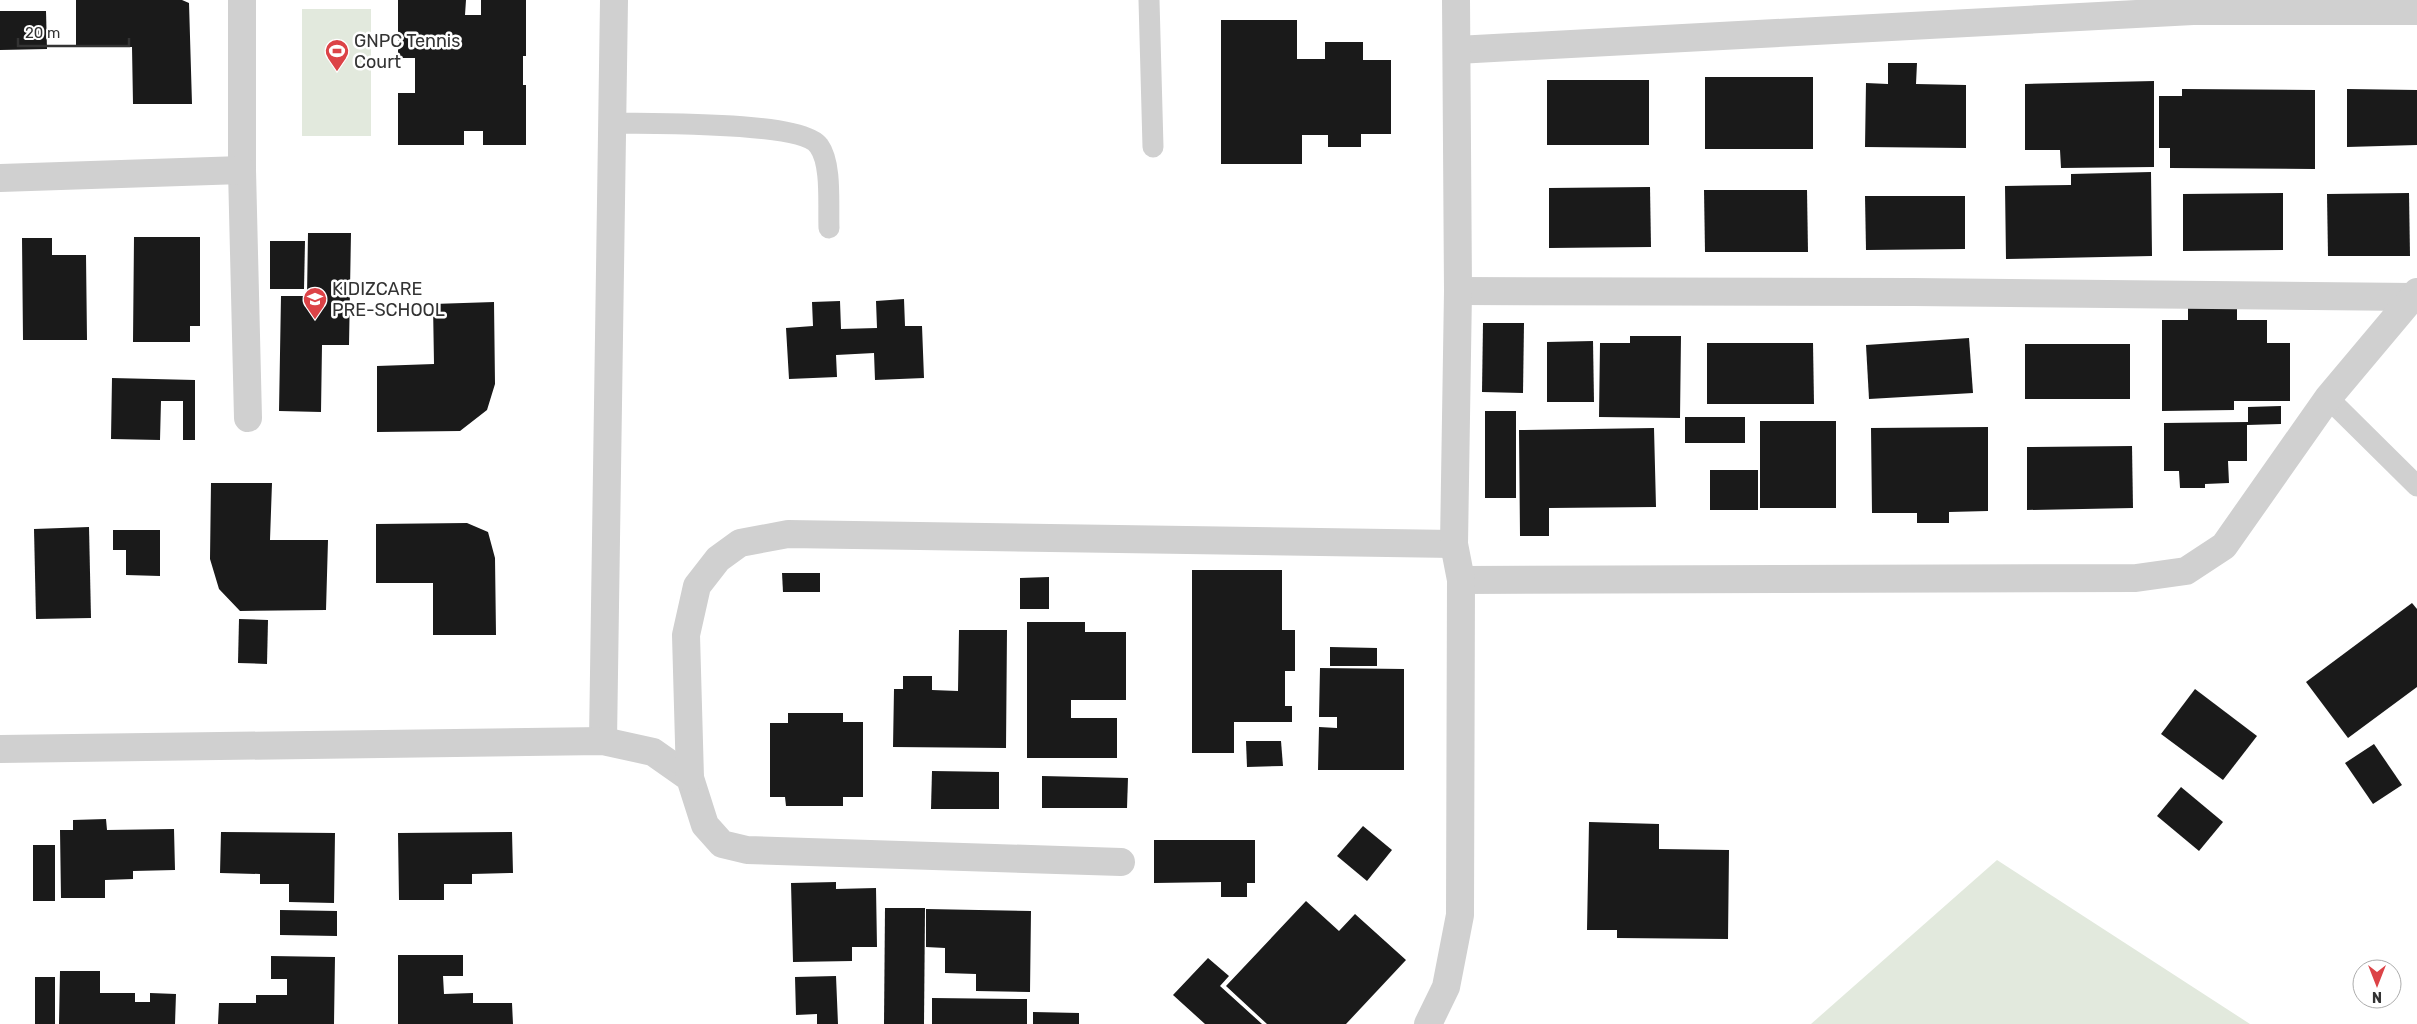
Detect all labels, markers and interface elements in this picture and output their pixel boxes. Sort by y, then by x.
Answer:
scale bar [18,15,129,47]
text: 20 m [25,24,60,42]
place label: GNPC Tennis Court [354,30,460,73]
sports icon: GNPC Tennis Court [324,38,350,72]
place label: KIDIZCARE PRE-SCHOOL [332,278,445,321]
school or university icon: KIDIZCARE PRE-SCHOOL [302,286,328,320]
north arrow [2352,959,2402,1009]
text: N [2372,988,2382,1005]

